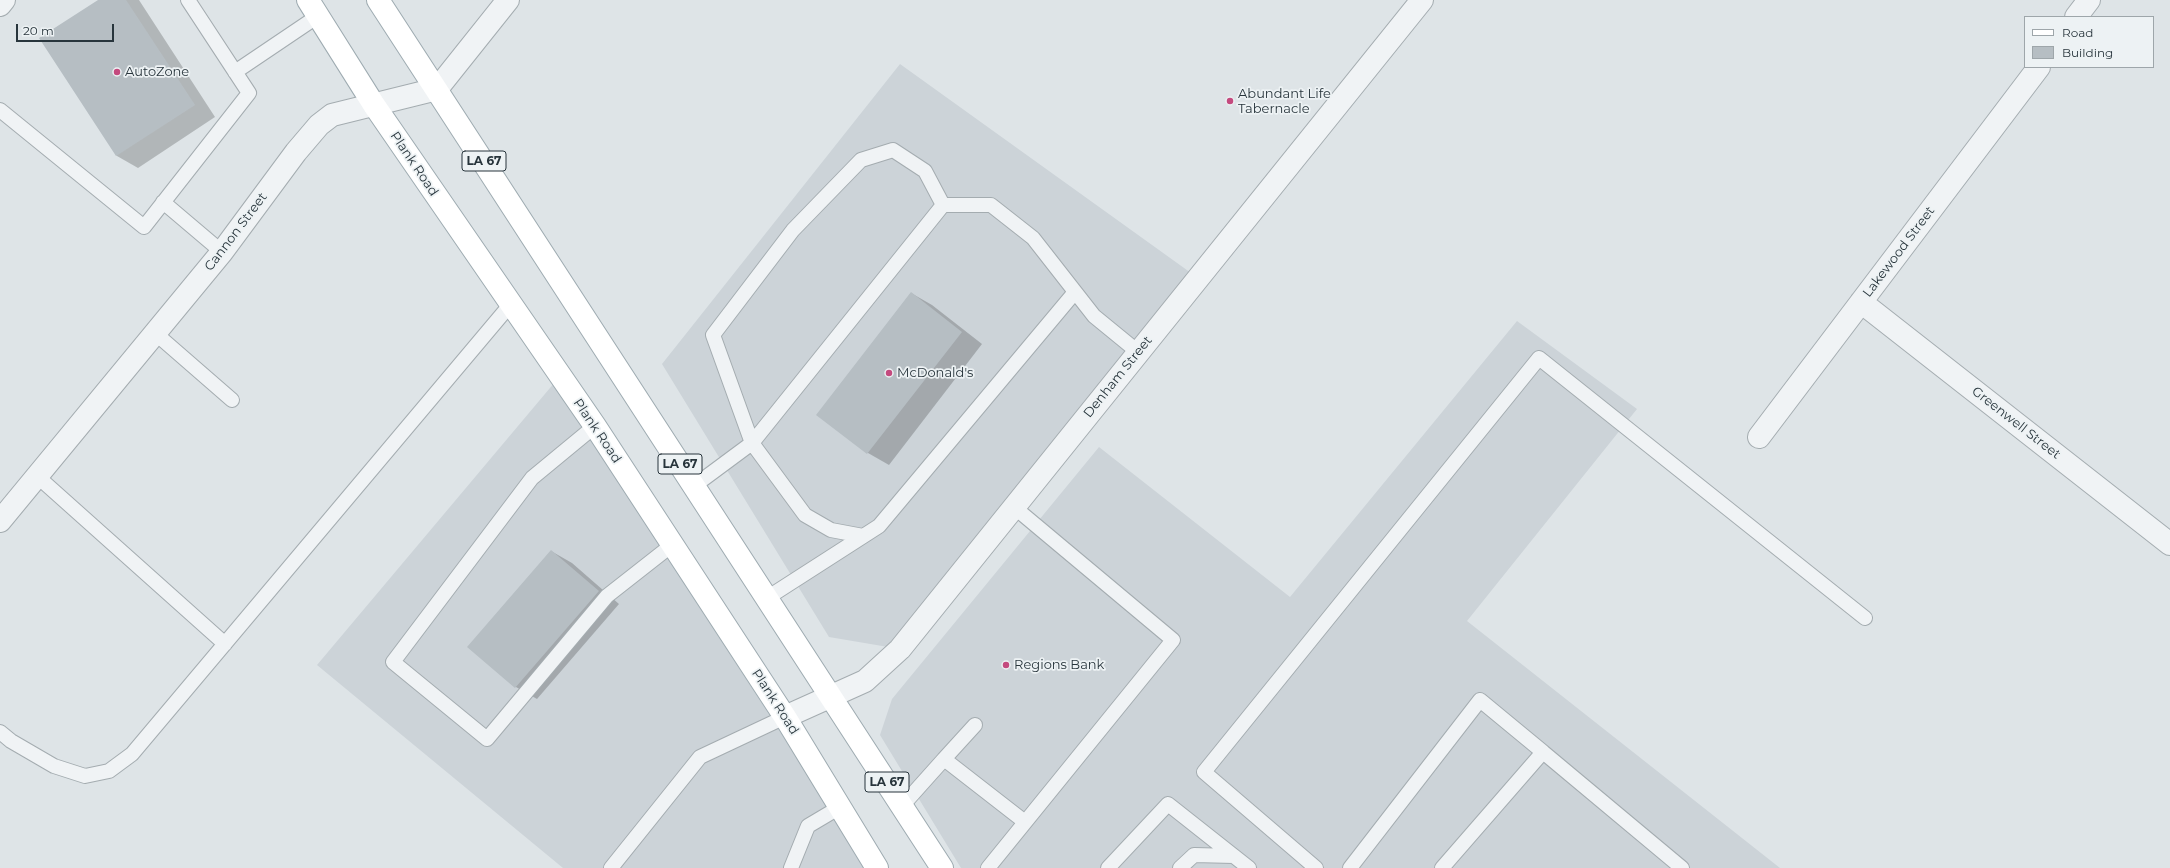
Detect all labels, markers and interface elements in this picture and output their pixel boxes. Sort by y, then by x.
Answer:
scale bar [18,16,116,42]
legend [2024,16,2154,68]
text: 20 m [23,23,54,38]
text: Road [2062,25,2093,40]
text: Building [2062,45,2113,60]
place label: AutoZone [125,64,189,80]
marker: AutoZone [112,67,122,77]
place label: Abundant Life Tabernacle [1238,86,1331,117]
marker: Abundant Life Tabernacle [1225,96,1235,106]
street label: Plank Road [387,129,441,199]
road number: LA 67 [462,151,506,171]
street label: Cannon Street [201,190,271,274]
street label: Lakewood Street [1860,204,1938,300]
street label: Denham Street [1080,333,1156,421]
place label: McDonald's [897,365,973,381]
marker: McDonald's [884,368,894,378]
street label: Greenwell Street [1969,384,2063,462]
street label: Plank Road [570,396,624,466]
road number: LA 67 [658,454,702,474]
place label: Regions Bank [1014,657,1104,673]
marker: Regions Bank [1001,660,1011,670]
street label: Plank Road [748,667,802,737]
road number: LA 67 [865,772,909,792]

